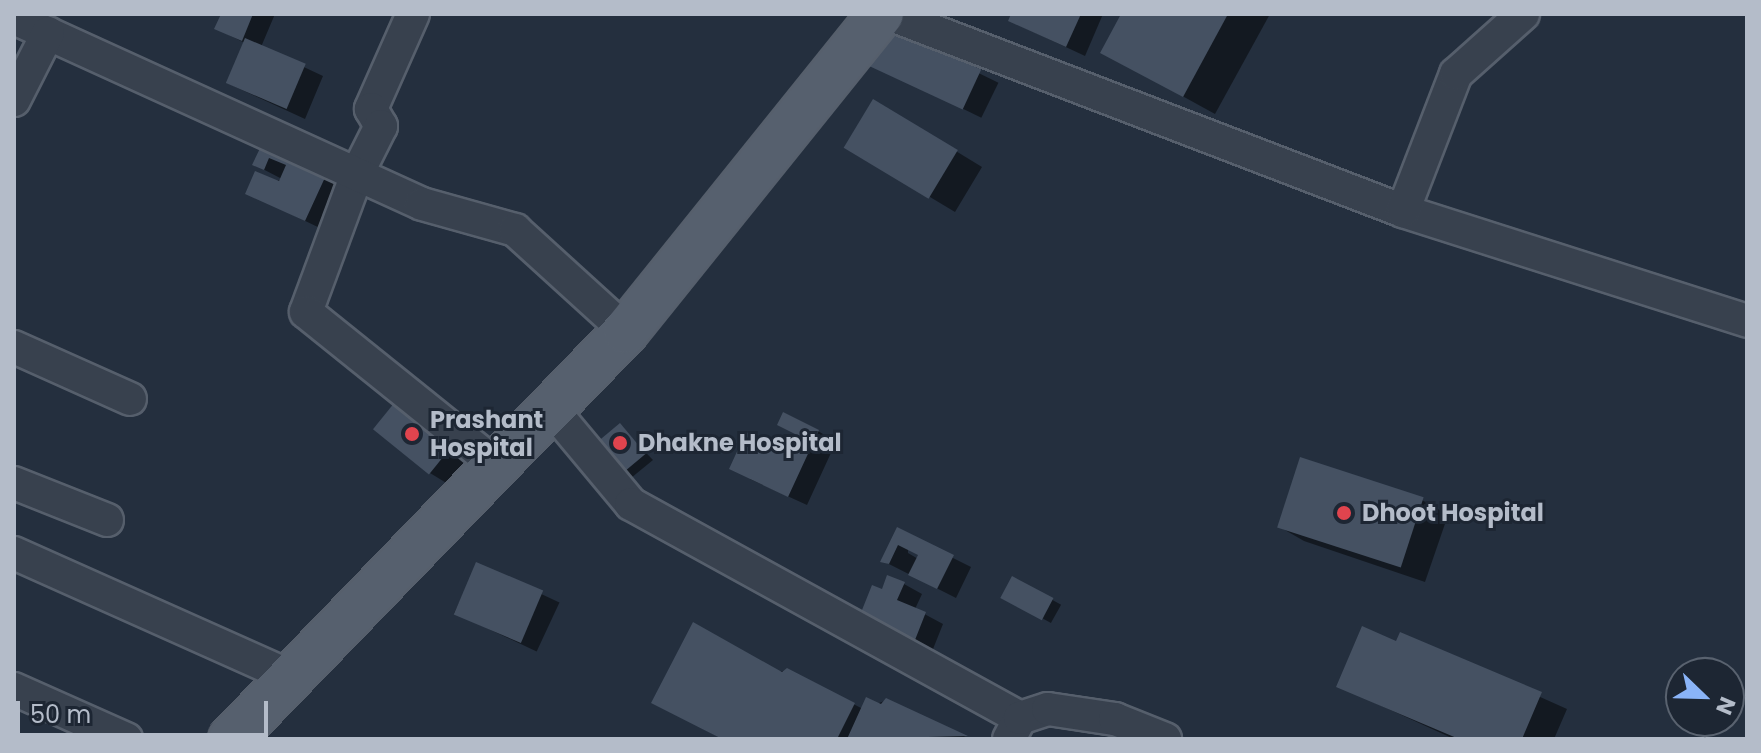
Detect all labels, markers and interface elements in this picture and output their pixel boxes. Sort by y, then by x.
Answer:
place label: Prashant Hospital [430,406,543,462]
marker: Prashant Hospital [401,423,423,445]
place label: Dhakne Hospital [638,429,842,457]
marker: Dhakne Hospital [609,432,631,454]
place label: Dhoot Hospital [1362,499,1544,527]
marker: Dhoot Hospital [1333,502,1355,524]
north arrow [1665,657,1745,737]
scale bar [20,685,272,735]
text: N [1708,692,1743,719]
text: 50 m [30,698,91,731]

